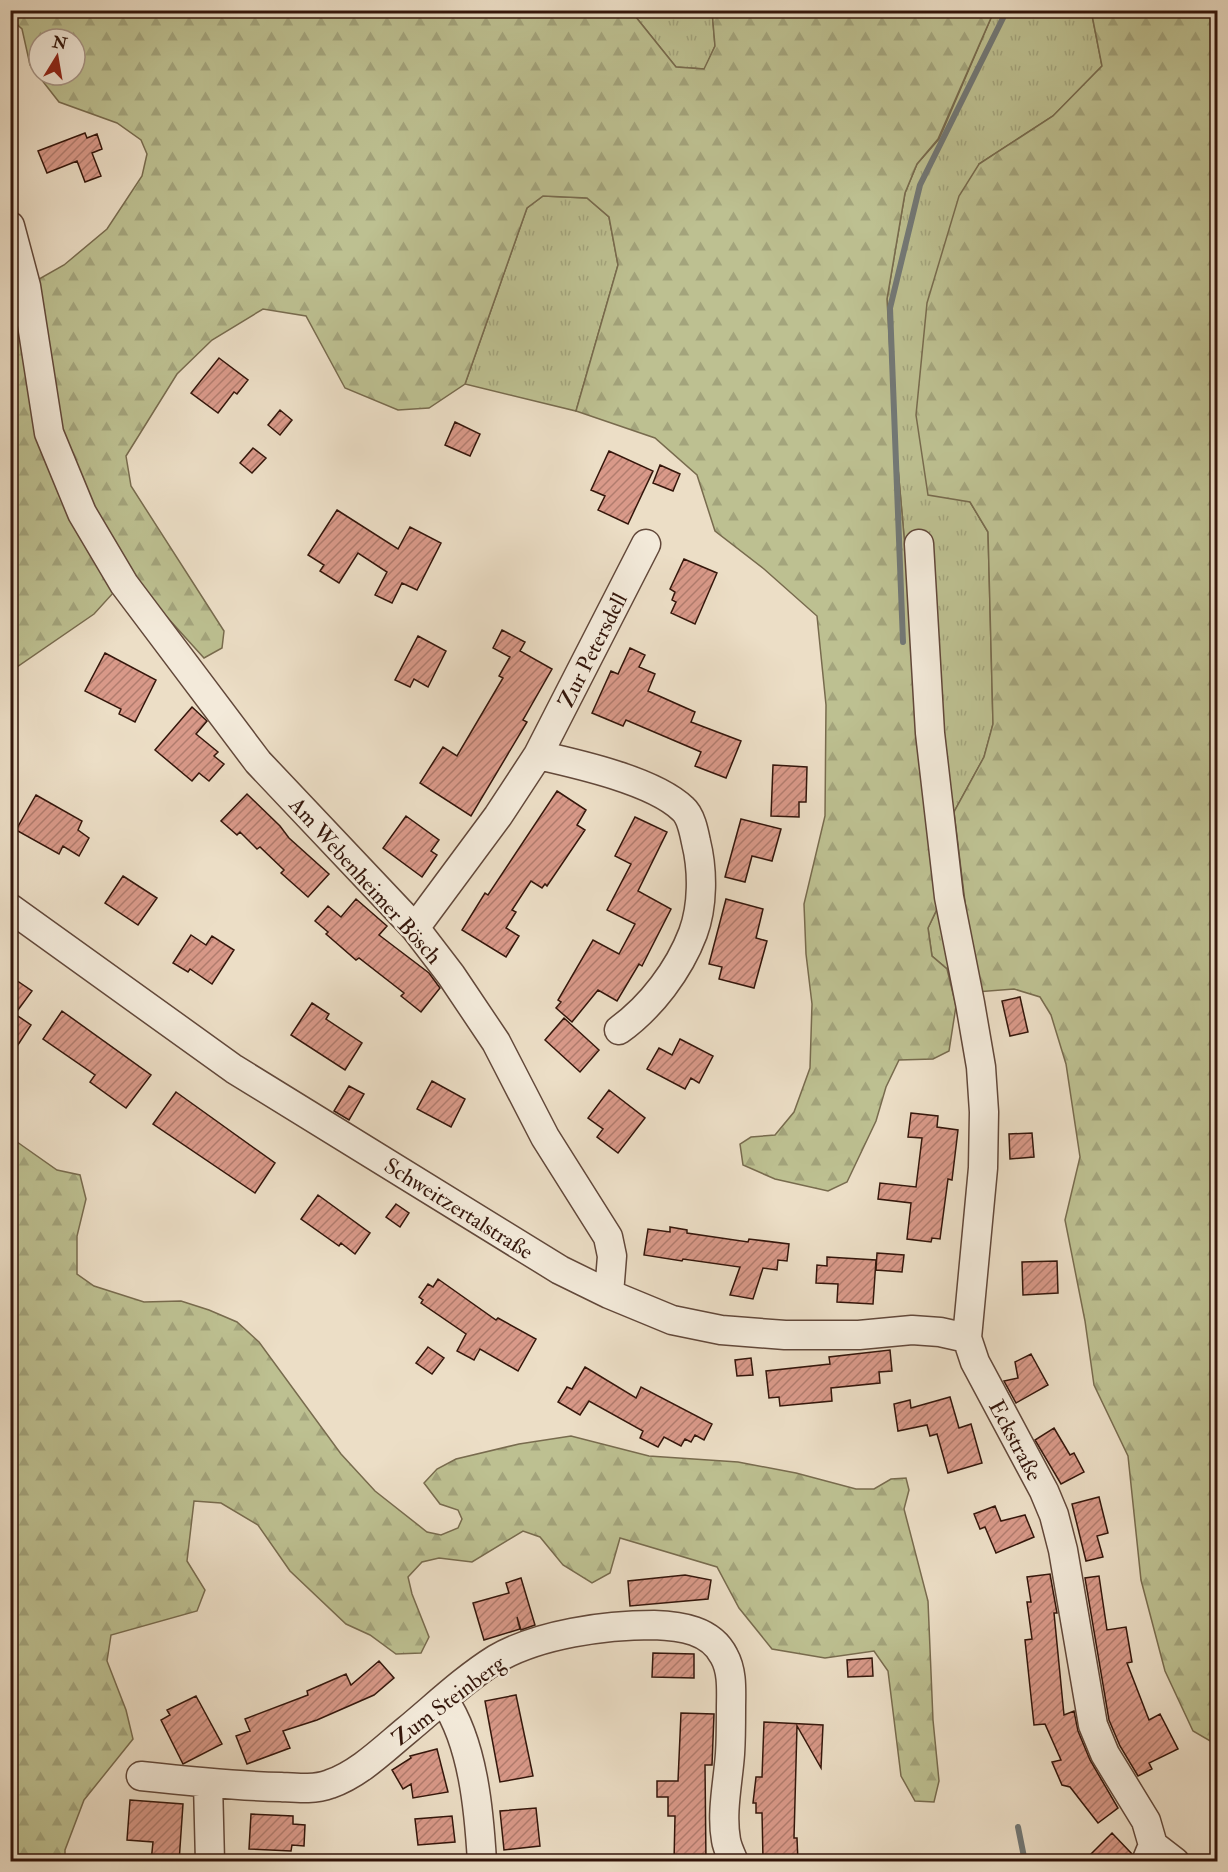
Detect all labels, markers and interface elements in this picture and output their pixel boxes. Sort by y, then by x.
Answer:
north arrow [27,27,87,87]
text: N [50,32,69,55]
street label: Zur Petersdell [552,588,634,713]
street label: Am Webenheimer Bösch [282,791,448,970]
street label: Schweitzertalstraße [379,1152,538,1266]
street label: Eckstraße [982,1395,1048,1486]
street label: Zum Steinberg [387,1649,512,1752]

